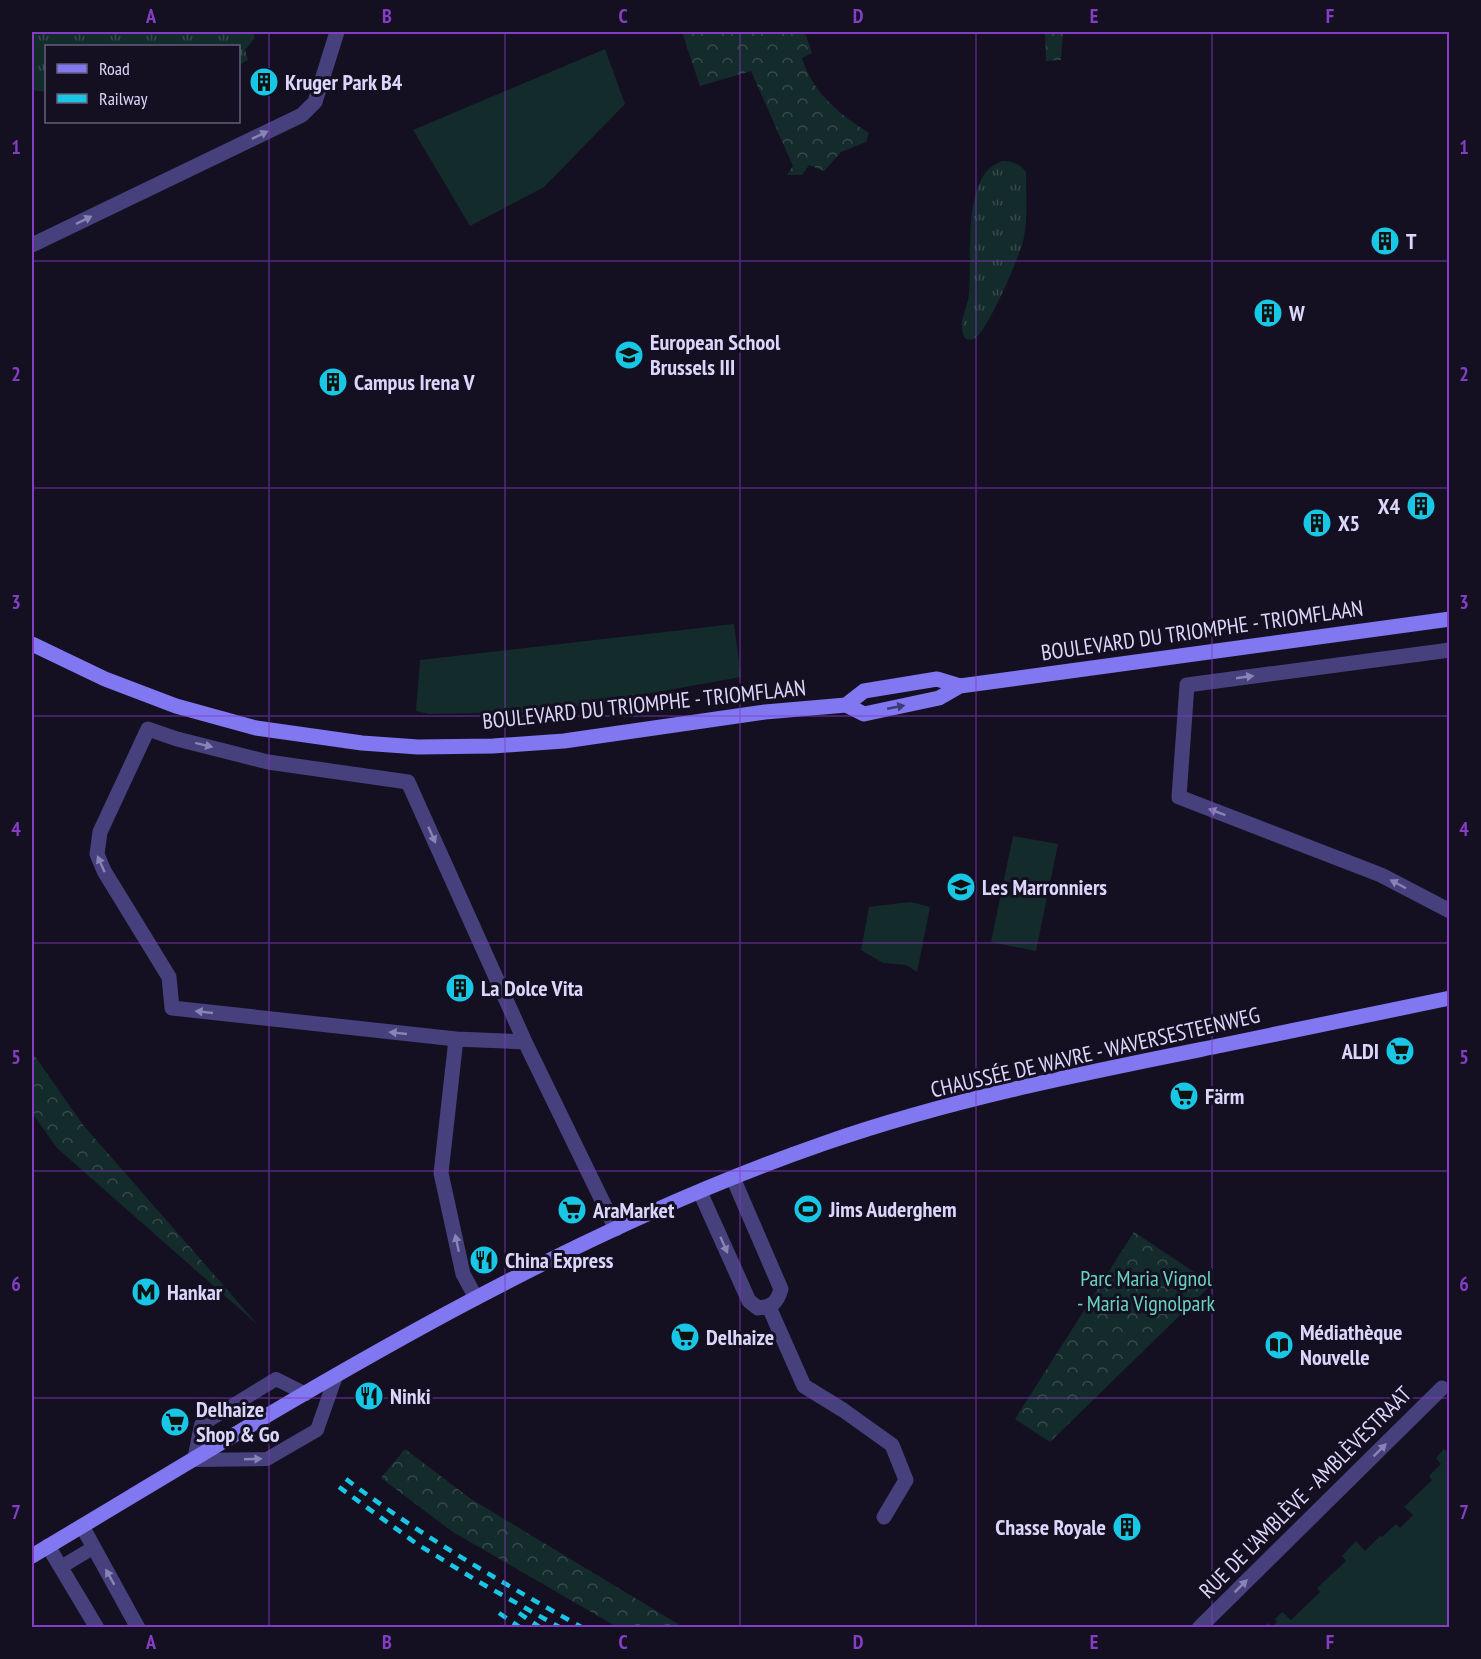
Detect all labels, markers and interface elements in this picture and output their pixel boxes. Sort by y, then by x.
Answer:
text: A [145,3,157,29]
text: B [382,3,392,29]
text: C [618,3,628,29]
text: D [853,3,864,29]
text: E [1090,3,1098,29]
text: F [1326,3,1334,29]
legend [45,45,240,123]
text: Road [99,57,130,80]
building icon: Kruger Park B4 [248,66,280,98]
place label: Kruger Park B4 [285,68,403,96]
text: Railway [99,87,148,110]
one-way arrow [252,131,269,140]
text: 1 [11,134,21,160]
text: 1 [1459,134,1469,160]
one-way arrow [76,215,93,224]
building icon: T [1369,225,1401,257]
place label: T [1406,227,1417,255]
building icon: W [1252,297,1284,329]
place label: W [1288,299,1305,327]
place label: European School Brussels III [650,328,781,381]
school or university icon: European School Brussels III [613,339,645,371]
text: 2 [11,361,21,387]
text: 2 [1459,361,1469,387]
building icon: Campus Irena V [317,366,349,398]
place label: Campus Irena V [354,368,475,396]
building icon: X4 [1405,490,1437,522]
place label: X4 [1378,492,1400,520]
building icon: X5 [1301,507,1333,539]
place label: X5 [1338,509,1360,537]
text: 3 [11,589,21,615]
text: 3 [1459,589,1469,615]
street label: BOULEVARD DU TRIOMPHE - TRIOMFLAAN [1039,594,1365,666]
street label: BOULEVARD DU TRIOMPHE - TRIOMFLAAN [481,673,807,735]
one-way arrow [1235,673,1254,682]
one-way arrow [887,702,906,711]
one-way arrow [195,741,213,751]
one-way arrow [1207,807,1225,817]
text: 4 [11,816,21,842]
text: 4 [1459,816,1469,842]
one-way arrow [428,826,437,844]
one-way arrow [97,856,106,873]
school or university icon: Les Marronniers [945,871,977,903]
place label: Les Marronniers [982,873,1107,901]
one-way arrow [1389,879,1406,889]
building icon: La Dolce Vita [444,972,476,1004]
place label: La Dolce Vita [481,974,583,1002]
street label: CHAUSSÉE DE WAVRE - WAVERSESTEENWEG [928,1000,1262,1104]
one-way arrow [195,1007,214,1016]
one-way arrow [389,1028,408,1038]
supermarket icon: ALDI [1384,1035,1416,1067]
place label: ALDI [1341,1037,1379,1065]
text: 5 [11,1044,21,1070]
text: 5 [1459,1044,1469,1070]
supermarket icon: Färm [1168,1080,1200,1112]
place label: Färm [1205,1082,1244,1110]
sports icon: Jims Auderghem [792,1193,824,1225]
supermarket icon: AraMarket [556,1194,588,1226]
place label: Jims Auderghem [828,1195,956,1223]
place label: AraMarket [592,1196,675,1224]
one-way arrow [451,1234,461,1252]
one-way arrow [720,1236,729,1254]
restaurant icon: China Express [468,1244,500,1276]
place label: China Express [505,1246,614,1274]
park label: Parc Maria Vignol - Maria Vignolpark [1077,1264,1215,1317]
text: 6 [11,1271,21,1297]
text: 6 [1459,1271,1469,1297]
metro station icon: Hankar [130,1276,162,1308]
place label: Hankar [167,1278,223,1306]
place label: Médiathèque Nouvelle [1300,1318,1403,1371]
supermarket icon: Delhaize [669,1321,701,1353]
place label: Delhaize [706,1323,774,1351]
library icon: Médiathèque Nouvelle [1263,1329,1295,1361]
restaurant icon: Ninki [353,1380,385,1412]
street label: RUE DE L'AMBLÈVE - AMBLÈVESTRAAT [1193,1380,1417,1604]
place label: Ninki [390,1382,431,1410]
place label: Delhaize Shop & Go [196,1395,280,1448]
supermarket icon: Delhaize Shop & Go [159,1406,191,1438]
one-way arrow [1372,1443,1386,1457]
one-way arrow [243,1455,262,1464]
text: 7 [11,1499,21,1525]
text: 7 [1459,1499,1469,1525]
building icon: Chasse Royale [1111,1511,1143,1543]
place label: Chasse Royale [995,1513,1106,1541]
one-way arrow [105,1568,115,1585]
one-way arrow [1233,1580,1247,1594]
text: A [145,1629,157,1655]
text: B [382,1629,392,1655]
text: C [618,1629,628,1655]
text: D [853,1629,864,1655]
text: E [1090,1629,1098,1655]
text: F [1326,1629,1334,1655]

